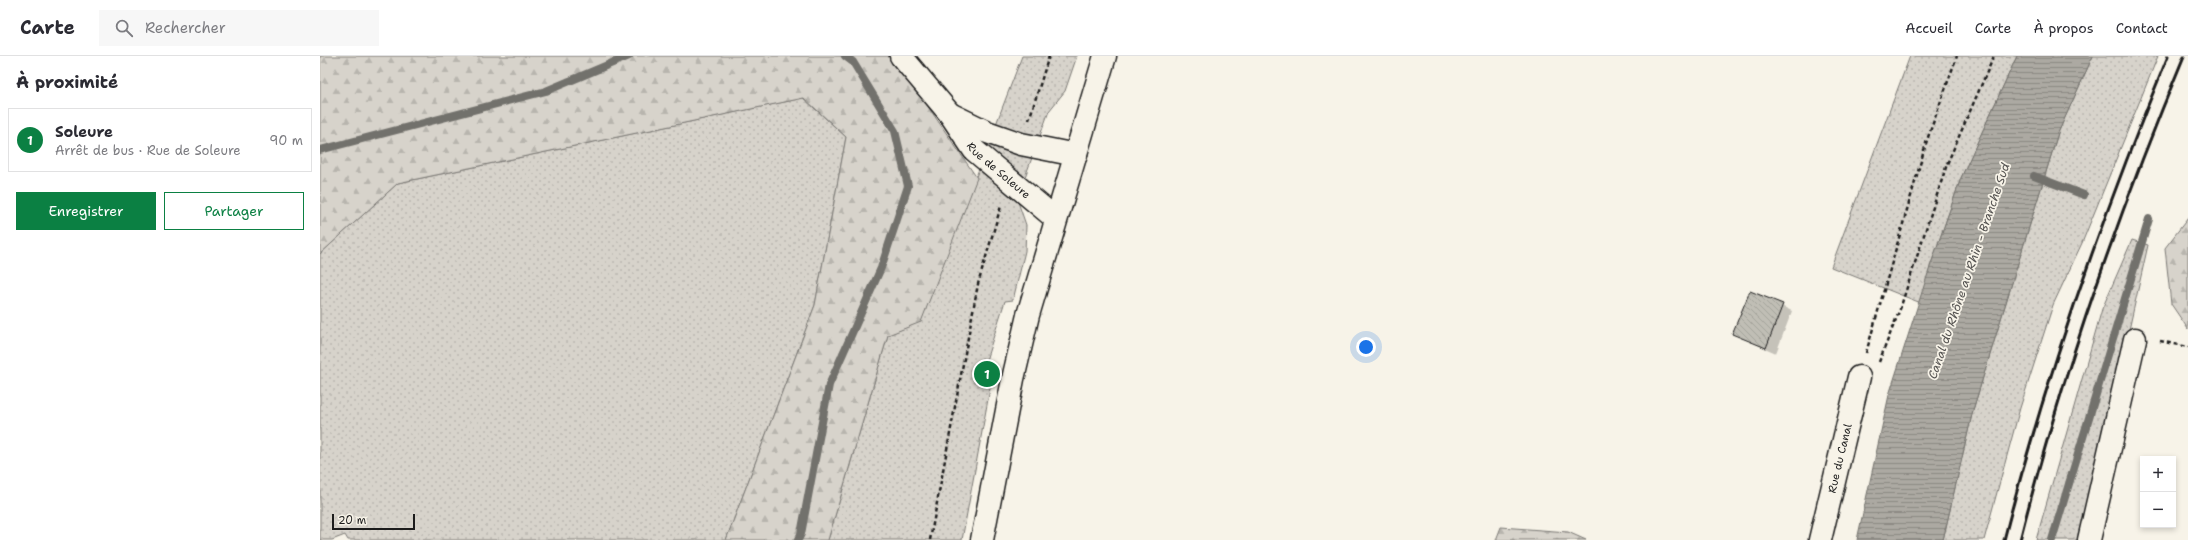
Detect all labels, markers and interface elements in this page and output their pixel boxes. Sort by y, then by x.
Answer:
search box [99,10,379,46]
text: Carte [20,15,75,40]
icon: search [113,17,135,39]
text: Rechercher [145,18,226,38]
text: Accueil [1905,19,1953,37]
text: Carte [1975,19,2011,37]
text: À propos [2033,19,2094,37]
text: Contact [2116,19,2168,37]
text: À proximité [16,71,118,93]
text: Soleure [55,122,113,142]
text: 1 [27,132,33,149]
text: 90 m [269,132,303,149]
street label: Rue de Soleure [963,139,1033,202]
text: Arrêt de bus · Rue de Soleure [55,142,241,159]
water label: Canal du Rhône au Rhin - Branche Sud [1924,161,2014,381]
button: Enregistrer [16,192,156,230]
button: Partager [164,192,304,230]
your location [1356,337,1376,357]
pin: 1 [974,359,1000,389]
street label: Rue du Canal [1824,422,1856,495]
map controls [2140,456,2176,528]
button: + [2140,456,2176,492]
button: − [2140,492,2176,528]
scale bar [332,512,415,531]
text: 20 m [338,513,366,528]

